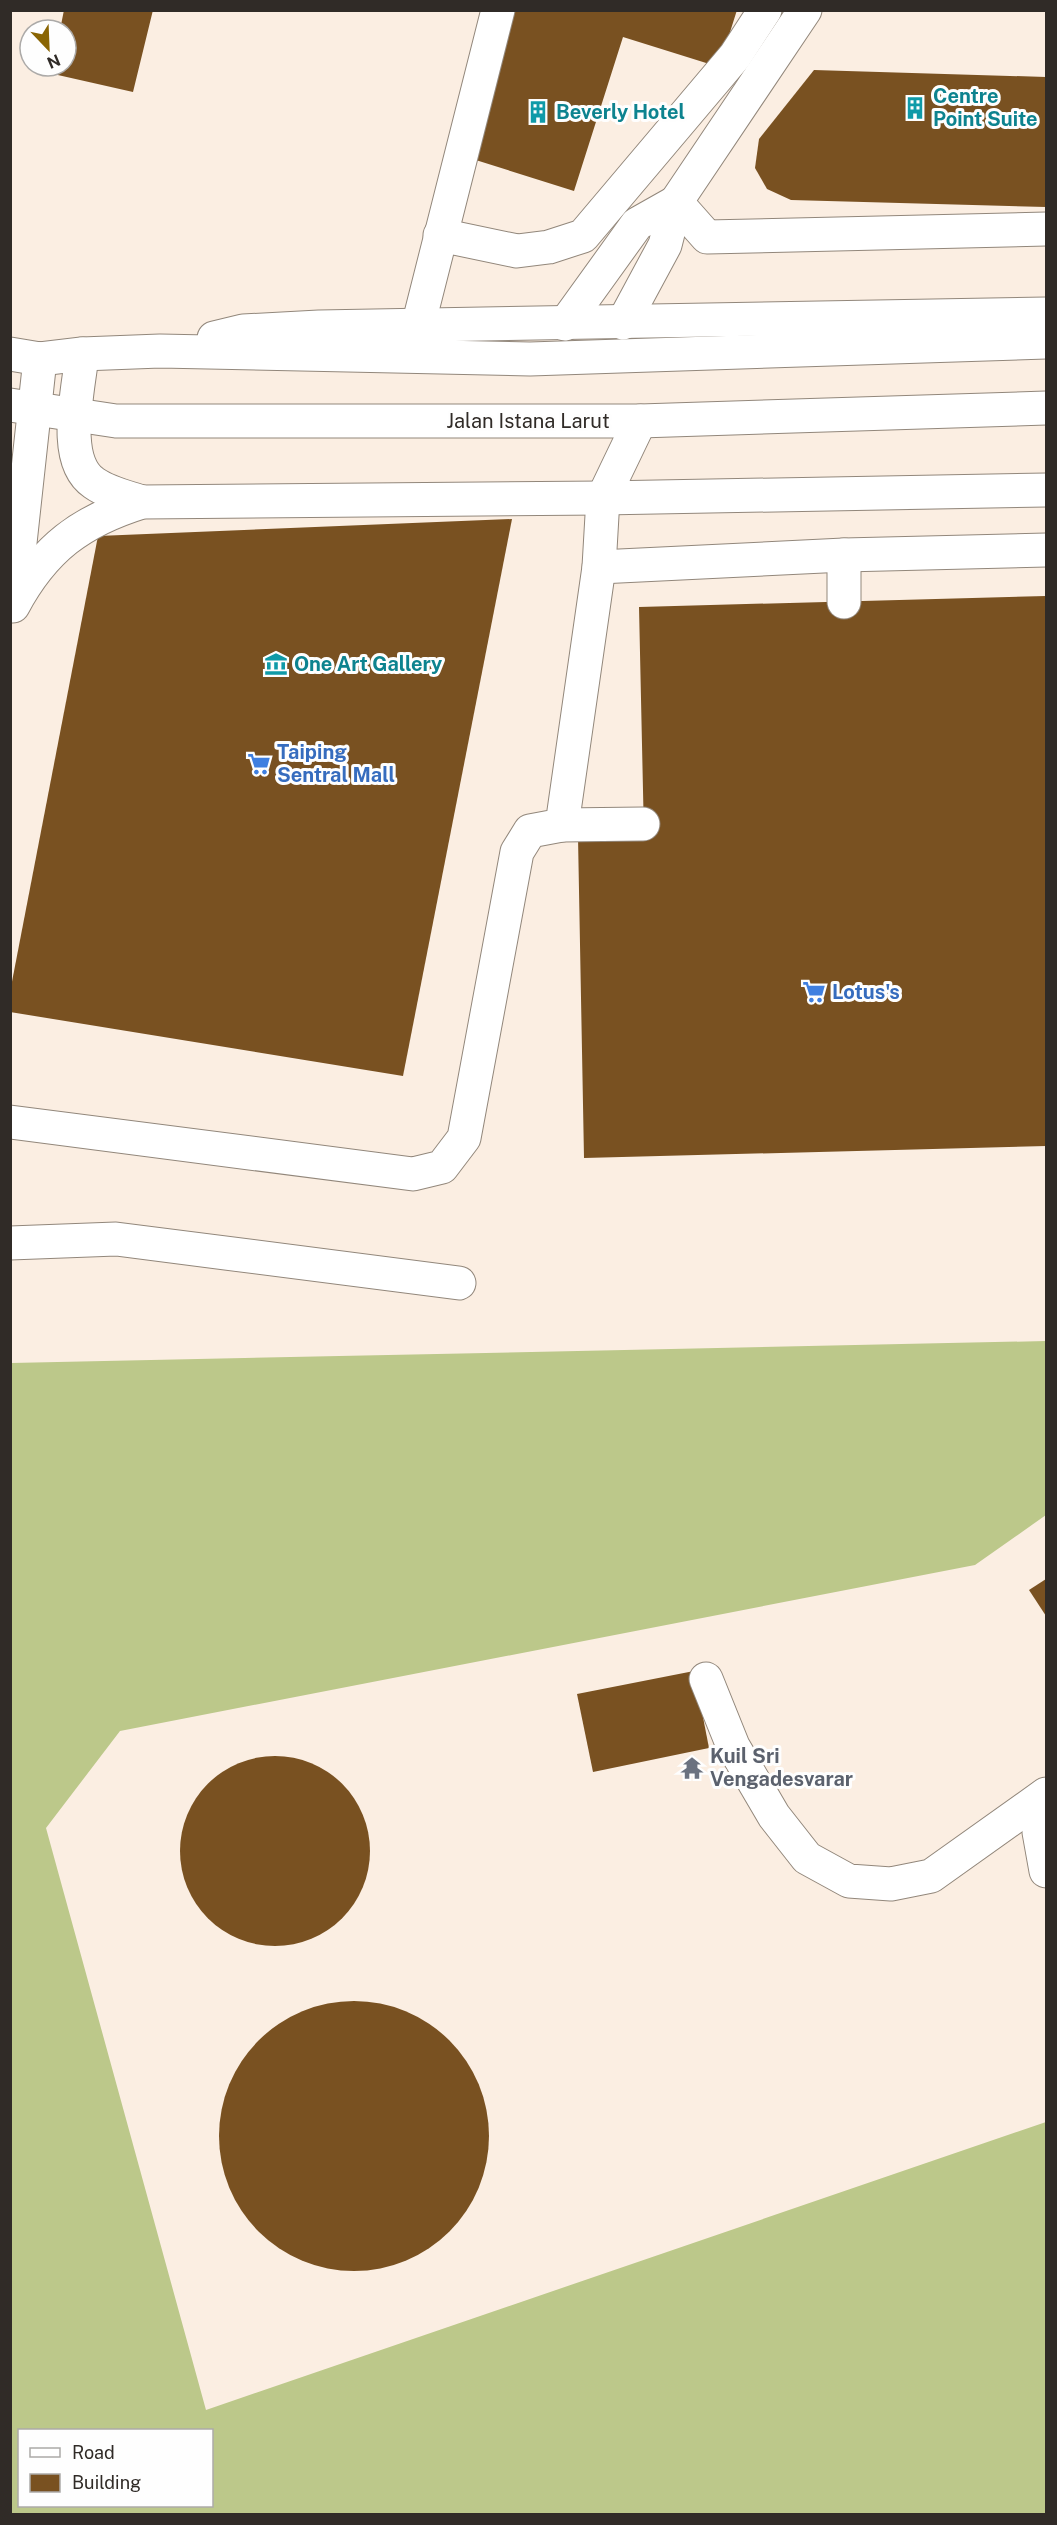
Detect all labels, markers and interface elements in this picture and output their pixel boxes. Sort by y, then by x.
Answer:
north arrow [18,18,78,78]
text: N [44,50,63,73]
place label: Centre Point Suite [933,84,1038,131]
building icon: Centre Point Suite [902,95,928,121]
building icon: Beverly Hotel [525,99,551,125]
place label: Beverly Hotel [556,100,685,124]
street label: Jalan Istana Larut [446,409,610,433]
museum icon: One Art Gallery [263,651,289,677]
place label: One Art Gallery [294,652,442,676]
place label: Taiping Sentral Mall [277,740,395,787]
supermarket icon: Taiping Sentral Mall [246,751,272,777]
supermarket icon: Lotus's [801,979,827,1005]
place label: Lotus's [832,980,900,1004]
place label: Kuil Sri Vengadesvarar [710,1744,853,1791]
temple icon: Kuil Sri Vengadesvarar [679,1755,705,1781]
legend [18,2429,213,2507]
text: Road [72,2442,115,2463]
text: Building [72,2472,141,2493]

